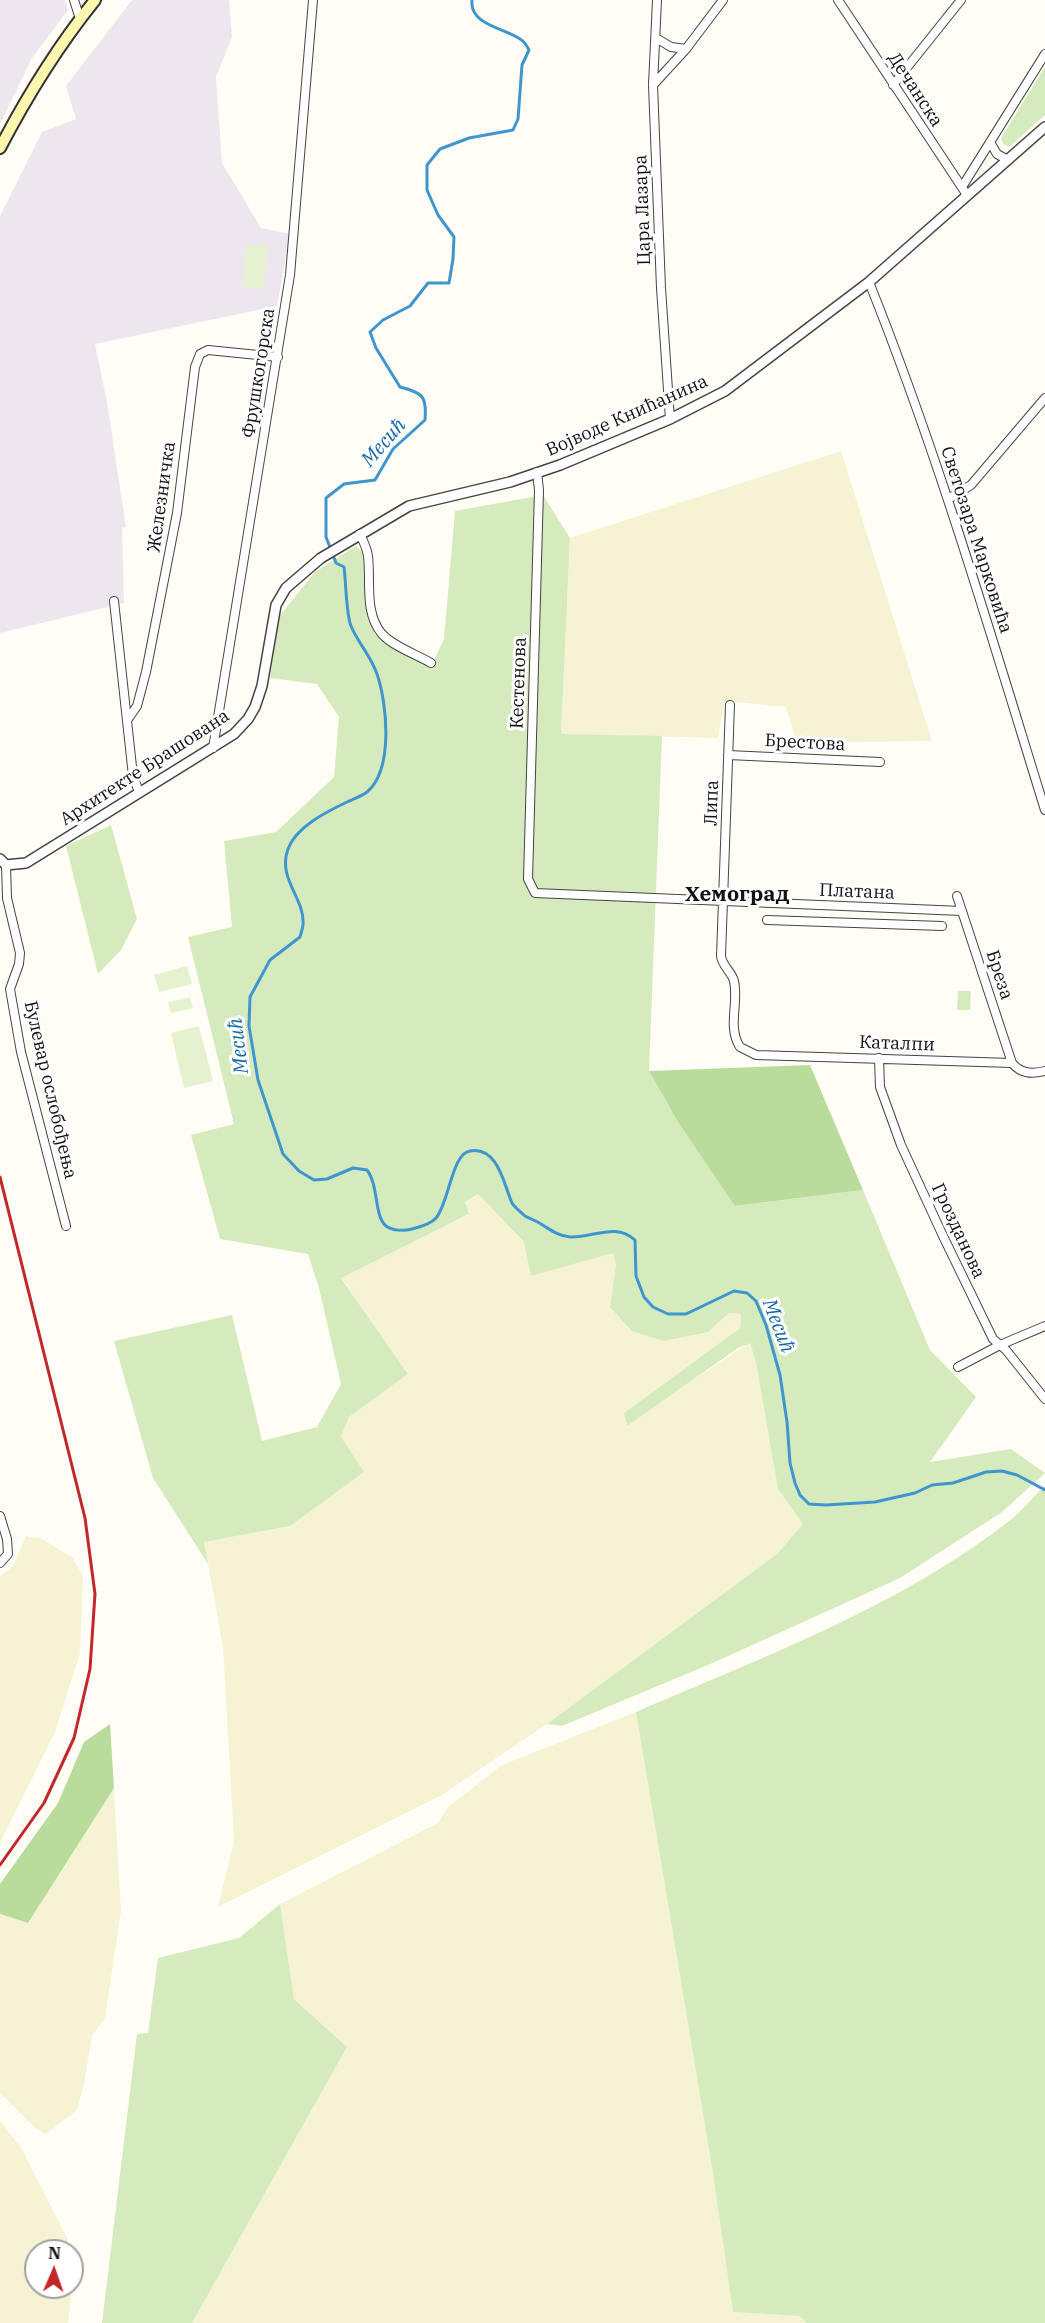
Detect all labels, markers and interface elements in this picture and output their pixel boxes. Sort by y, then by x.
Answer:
street label: Дечанска [883,49,947,131]
street label: Цара Лазара [630,154,656,266]
street label: Фрушкогорска [238,307,280,439]
street label: Војводе Книћанина [543,371,711,461]
water label: Месић [357,414,411,472]
street label: Железничка [144,440,180,554]
street label: Светозара Марковића [936,444,1016,636]
street label: Кестенова [507,637,531,729]
street label: Архитекте Брашована [56,705,234,831]
street label: Брестова [764,730,846,756]
street label: Липа [700,780,724,826]
street label: Платана [819,880,895,904]
district label: Хемоград [685,882,789,908]
street label: Бреза [981,947,1017,1003]
street label: Булевар ослобођења [19,999,81,1181]
water label: Месић [224,1017,254,1075]
street label: Каталпи [859,1032,935,1056]
street label: Грозданова [926,1180,990,1282]
water label: Месић [757,1296,799,1356]
north arrow [24,2239,84,2299]
text: N [48,2243,61,2263]

